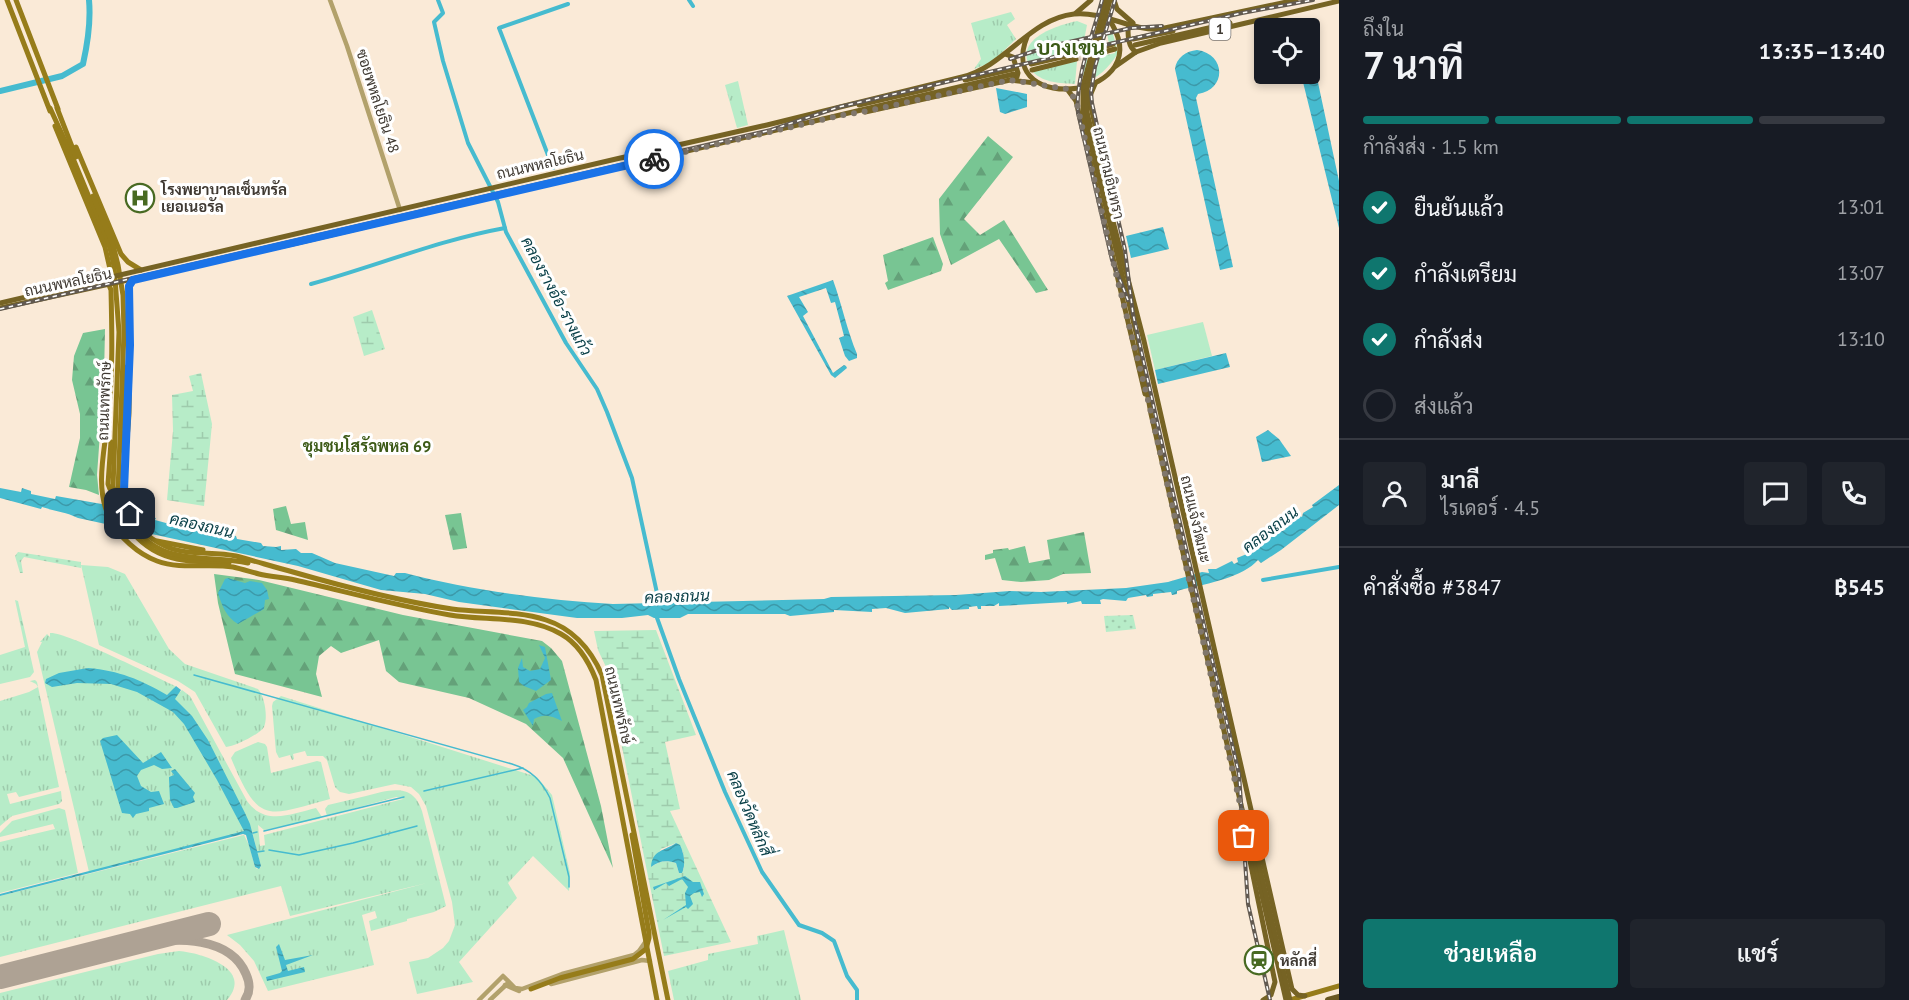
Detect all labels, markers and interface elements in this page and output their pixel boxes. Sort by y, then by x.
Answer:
text: ถึงใน [1363,16,1404,42]
road number: 1 [1210,18,1230,40]
map controls [1254,18,1320,84]
button: locate [1254,18,1320,84]
district label: บางเขน [1037,34,1105,61]
text: 13:35–13:40 [1759,37,1885,65]
text: 7 นาที [1363,39,1464,90]
street label: ซอยพหลโยธิน 48 [352,47,404,155]
street label: ถนนรามอินทรา [1089,125,1129,221]
courier [624,129,684,189]
text: กำลังส่ง · 1.5 km [1363,134,1499,160]
icon: bike [638,143,671,176]
street label: ถนนพหลโยธิน [495,145,585,183]
place label: โรงพยาบาลเซ็นทรัล เยอเนอรัล [160,179,287,216]
hospital icon: โรงพยาบาลเซ็นทรัล เยอเนอรัล [124,182,156,214]
icon: check [1363,191,1396,224]
text: ยืนยันแล้ว [1414,194,1504,222]
text: 13:01 [1837,194,1885,220]
water label: คลองรางอ้อ-รางแก้ว [517,233,598,359]
icon: check [1363,257,1396,290]
text: กำลังเตรียม [1414,260,1517,288]
text: 13:07 [1837,260,1885,286]
street label: ถนนพหลโยธิน [23,263,113,301]
icon: check [1363,323,1396,356]
text: กำลังส่ง [1414,326,1483,354]
text: 13:10 [1837,326,1885,352]
street label: ถนนเทพรักษ์ [93,360,115,441]
text: ส่งแล้ว [1414,392,1474,420]
district label: ชุมชนโสรัจพหล 69 [303,435,431,458]
button: person [1363,462,1426,525]
button: chat [1744,462,1807,525]
button: phone [1822,462,1885,525]
text: มาลี [1441,466,1479,494]
street label: ถนนแจ้งวัฒนะ [1177,473,1215,565]
pin [104,488,155,539]
text: ไรเดอร์ · 4.5 [1441,495,1540,521]
icon: home [113,497,146,530]
water label: คลองถนน [1238,501,1302,557]
water label: คลองถนน [168,508,236,542]
text: คำสั่งซื้อ #3847 [1363,573,1502,601]
text: ฿545 [1834,573,1885,601]
water label: คลองถนน [644,585,710,607]
street label: ถนนเทพรักษ์ [601,664,637,747]
water label: คลองวัดหลักสี่ [723,766,781,861]
pin [1218,810,1269,861]
icon: bag [1227,819,1260,852]
button: ช่วยเหลือ [1363,919,1618,988]
button: แชร์ [1630,919,1885,988]
station icon: หลักสี่ [1243,944,1275,976]
place label: หลักสี่ [1280,946,1317,970]

